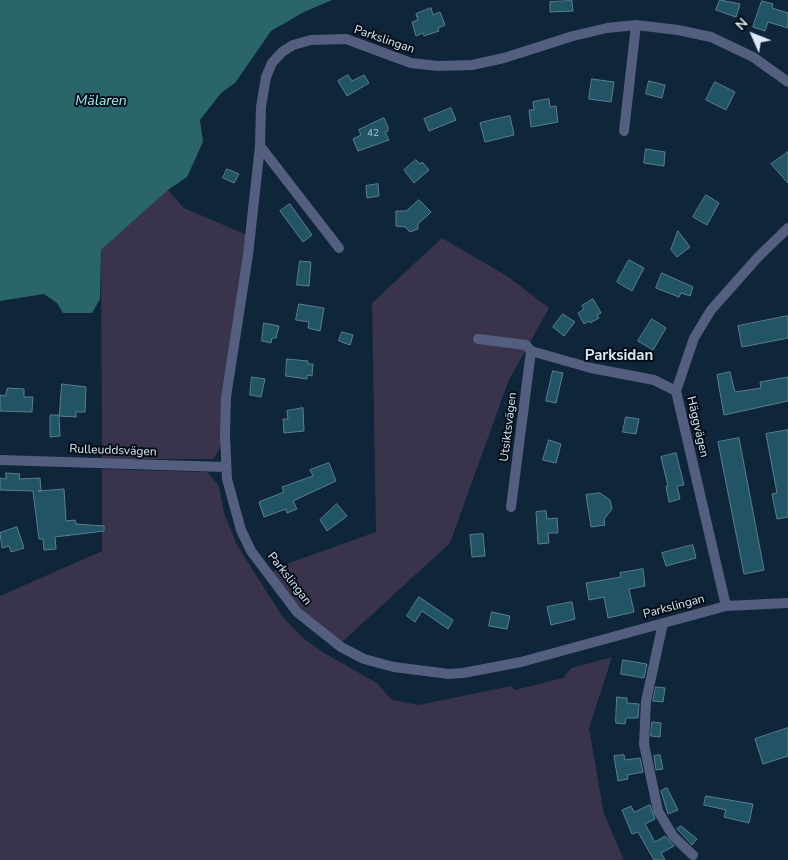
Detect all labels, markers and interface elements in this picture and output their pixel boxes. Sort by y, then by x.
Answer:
north arrow [728,10,778,60]
text: N [731,14,752,35]
street label: Parkslingan [352,23,416,57]
water label: Mälaren [75,94,127,110]
house number: 42 [367,128,379,140]
district label: Parksidan [585,347,653,365]
street label: Utsiktsvägen [498,391,520,463]
street label: Häggvägen [683,395,711,459]
street label: Rulleuddsvägen [69,442,157,460]
street label: Parkslingan [264,550,314,608]
street label: Parkslingan [642,592,706,622]

